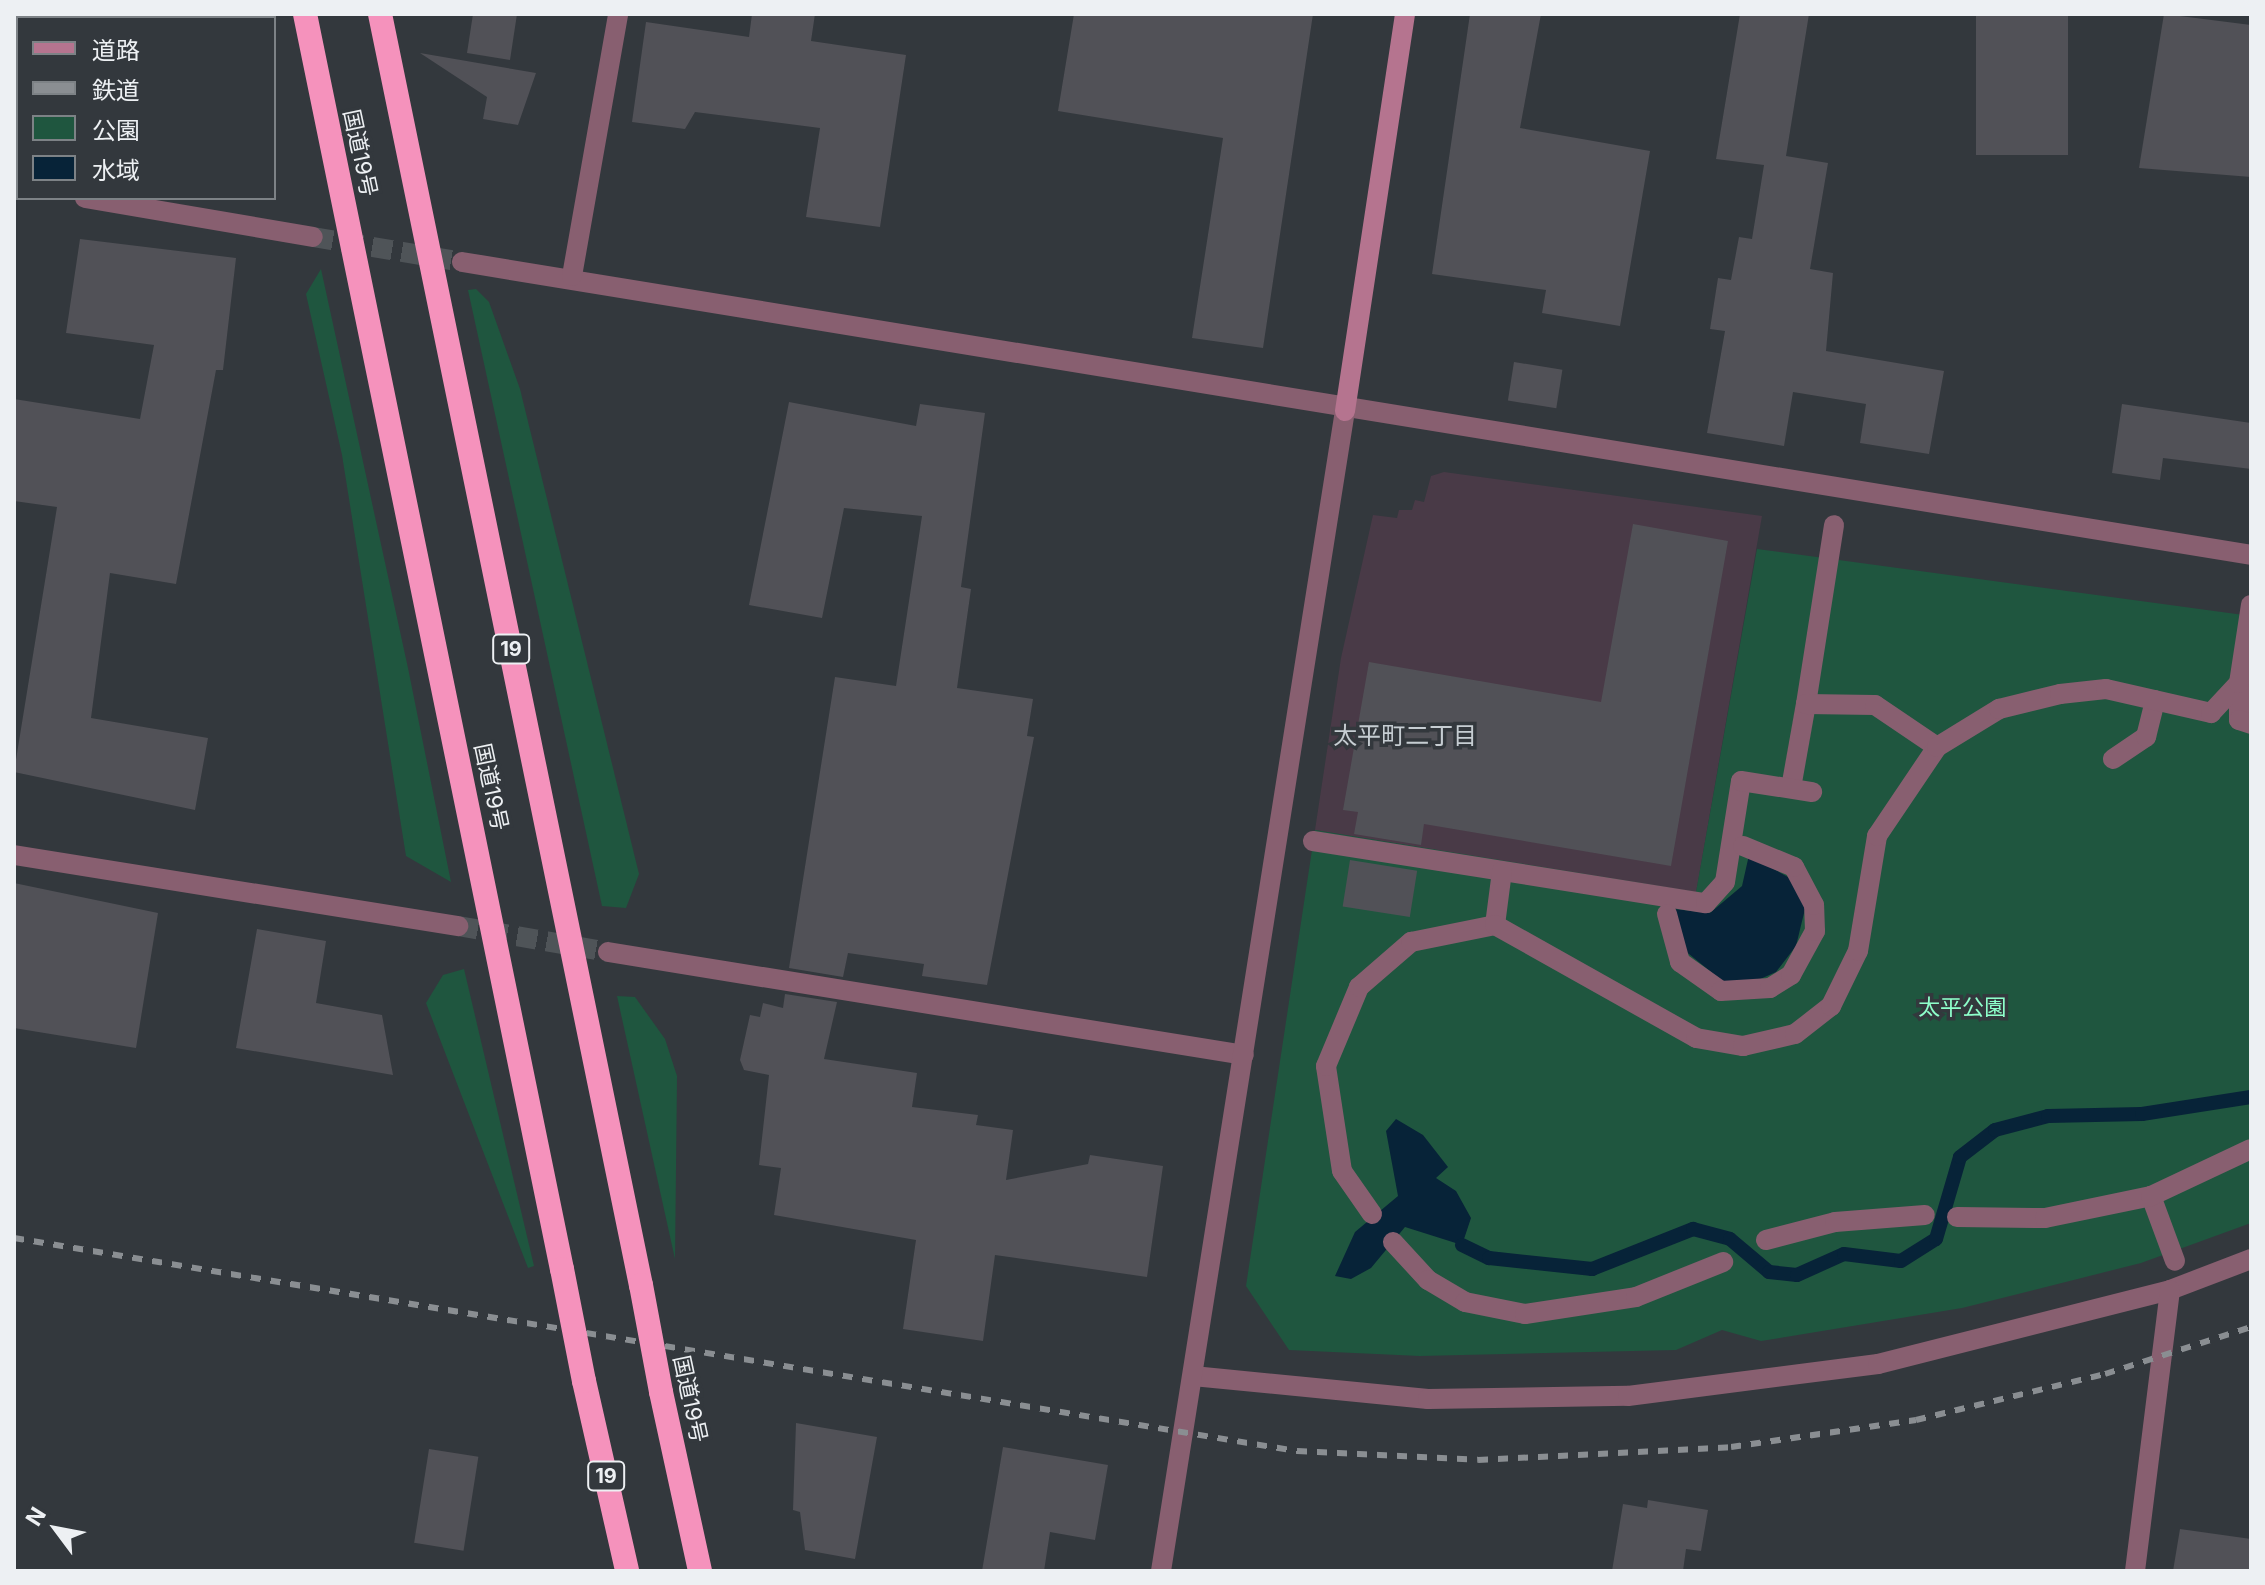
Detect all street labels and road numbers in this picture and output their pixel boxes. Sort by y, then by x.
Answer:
street label: 国道19号 [338,107,382,199]
road number: 19 [491,633,531,665]
street label: 国道19号 [469,741,513,833]
street label: 国道19号 [668,1353,712,1445]
road number: 19 [586,1460,626,1492]

